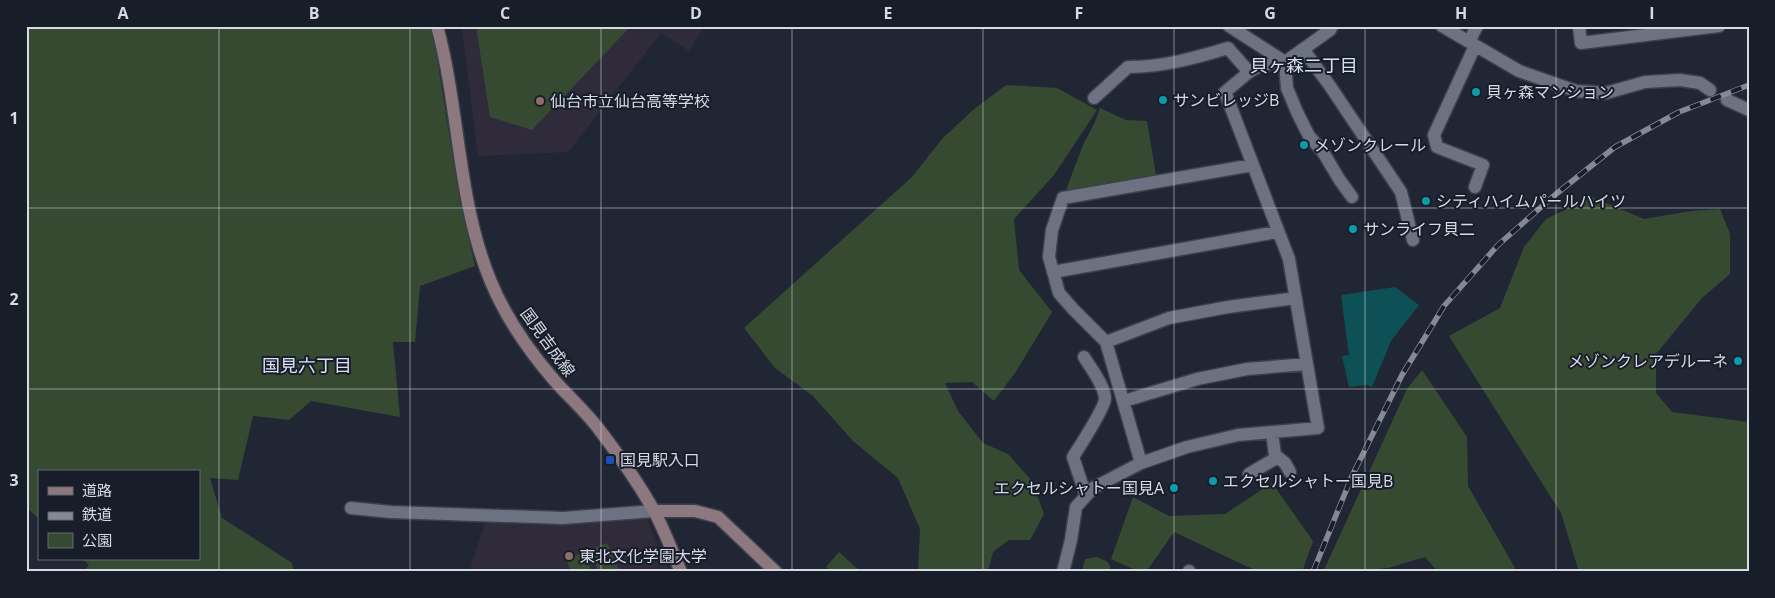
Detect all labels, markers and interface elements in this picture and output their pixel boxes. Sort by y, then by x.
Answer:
text: A [117,2,129,24]
text: B [309,2,319,24]
text: C [500,2,510,24]
text: D [690,2,702,24]
text: E [884,2,893,24]
text: F [1075,2,1083,24]
text: G [1264,2,1276,24]
text: H [1455,2,1467,24]
text: I [1649,2,1655,24]
district label: 貝ヶ森二丁目 [1250,53,1358,77]
place label: 貝ヶ森マンション [1486,81,1614,103]
marker: 貝ヶ森マンション [1470,86,1482,98]
place label: サンビレッジB [1173,89,1279,111]
place label: 仙台市立仙台高等学校 [550,90,710,112]
marker: サンビレッジB [1157,94,1169,106]
marker: 仙台市立仙台高等学校 [534,95,546,107]
text: 1 [9,107,19,129]
place label: メゾンクレール [1314,134,1426,156]
marker: メゾンクレール [1298,139,1310,151]
place label: シティハイムパールハイツ [1436,190,1626,212]
marker: シティハイムパールハイツ [1420,195,1432,207]
place label: サンライフ貝二 [1363,218,1475,240]
marker: サンライフ貝二 [1347,223,1359,235]
text: 2 [9,288,19,310]
street label: 国見吉成線 [516,303,580,381]
place label: メゾンクレアデルーネ [1568,350,1728,372]
district label: 国見六丁目 [262,353,352,377]
marker: メゾンクレアデルーネ [1732,355,1744,367]
place label: 国見駅入口 [620,449,700,471]
marker: 国見駅入口 [604,454,616,466]
text: 3 [9,469,19,491]
legend [38,470,200,560]
place label: エクセルシャトー国見B [1223,470,1393,492]
marker: エクセルシャトー国見B [1207,475,1219,487]
place label: エクセルシャトー国見A [994,477,1165,499]
text: 道路 [82,480,112,500]
marker: エクセルシャトー国見A [1168,482,1180,494]
text: 鉄道 [82,504,112,524]
text: 公園 [82,530,112,550]
place label: 東北文化学園大学 [579,545,707,567]
marker: 東北文化学園大学 [563,550,575,562]

